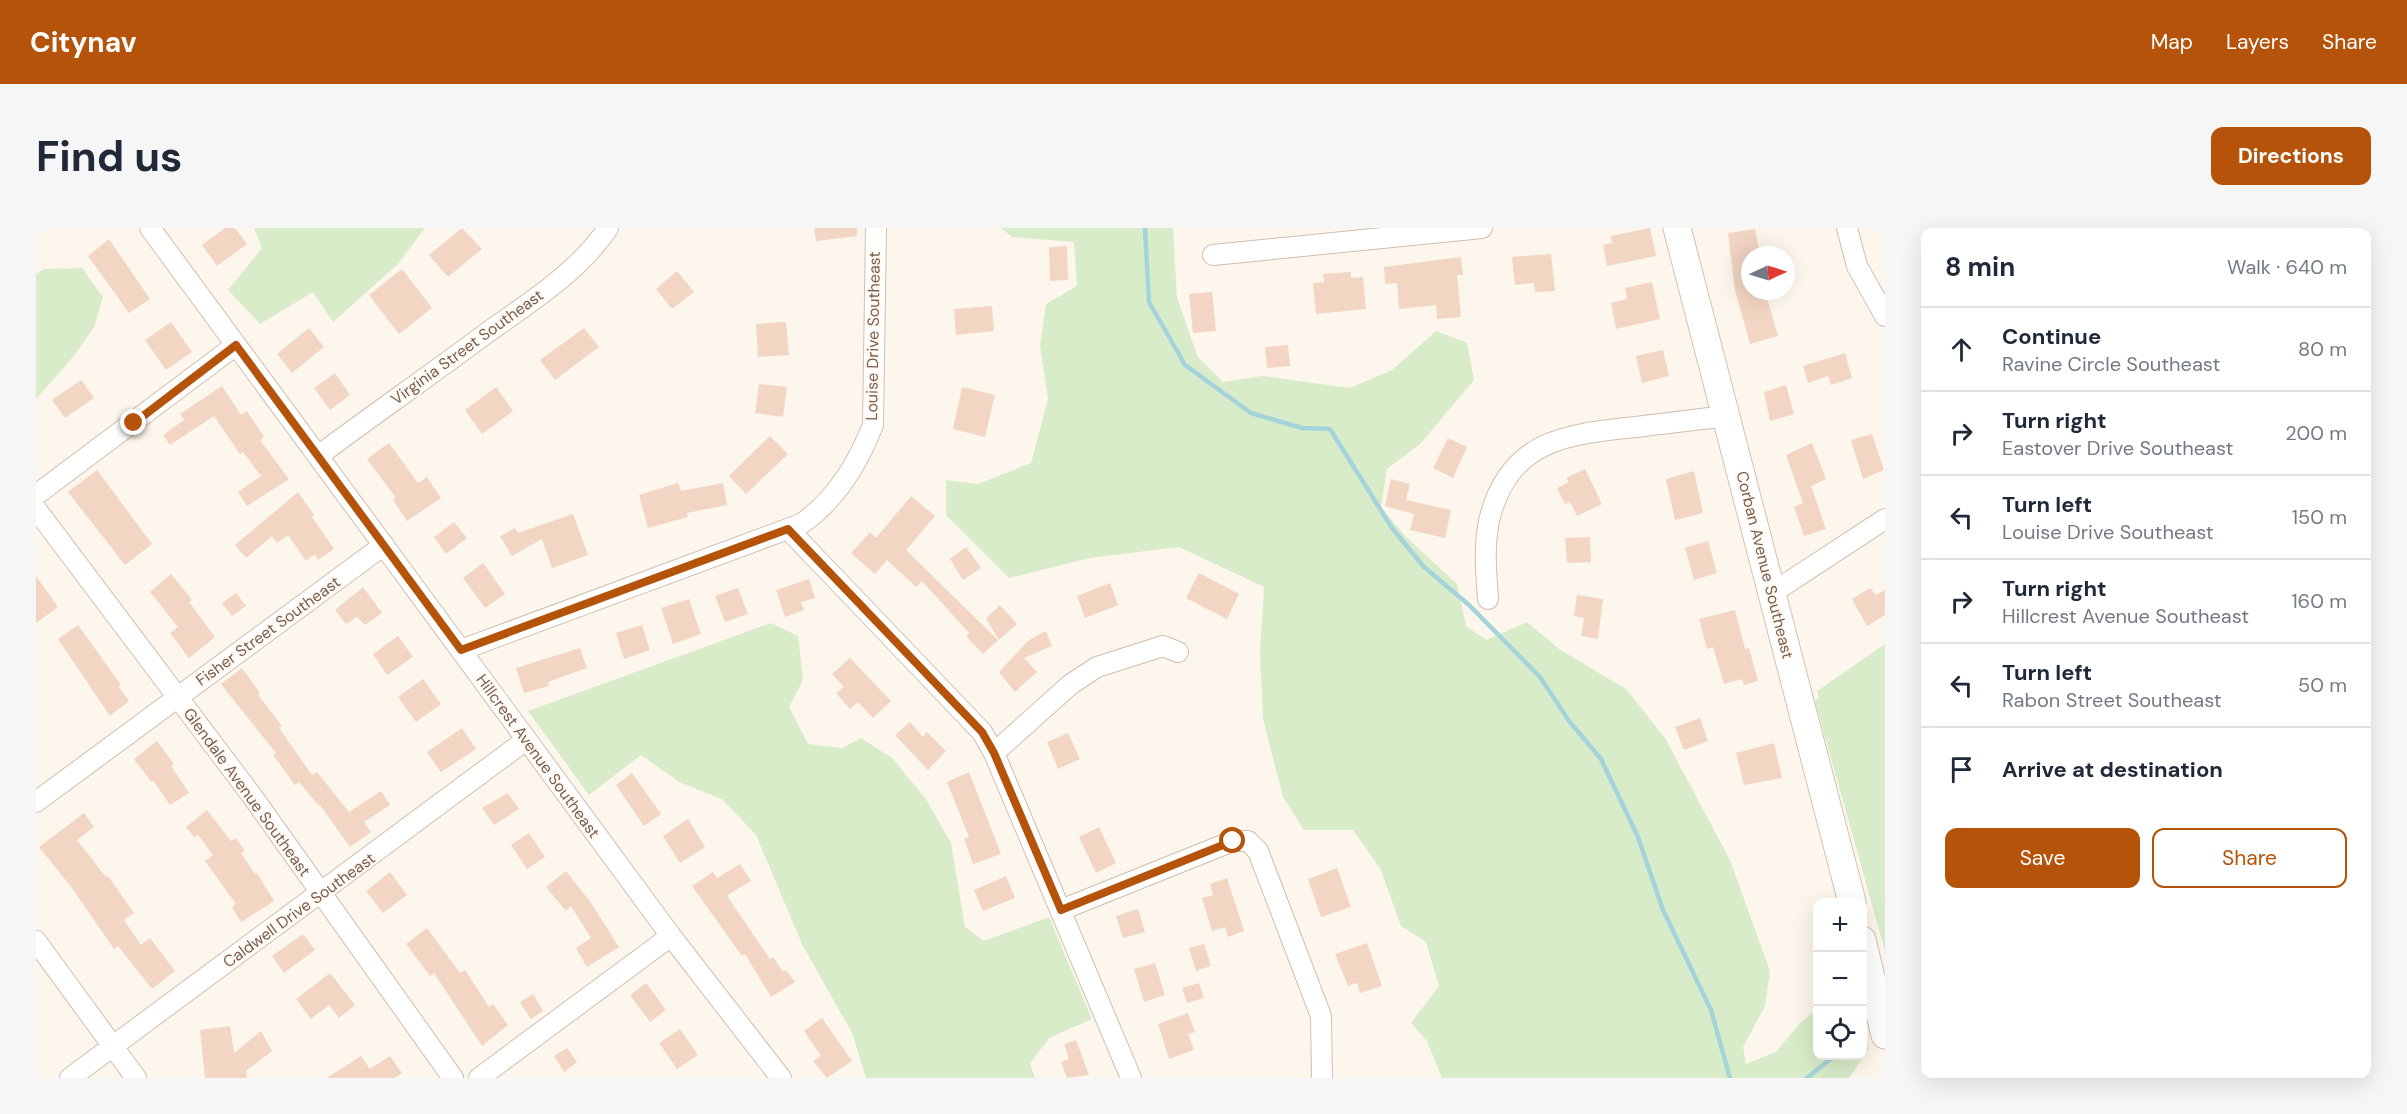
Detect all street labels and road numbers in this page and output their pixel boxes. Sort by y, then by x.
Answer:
street label: Louise Drive Southeast [861,251,885,421]
street label: Virginia Street Southeast [386,284,548,410]
street label: Corban Avenue Southeast [1731,469,1799,661]
street label: Fisher Street Southeast [192,571,344,691]
street label: Hillcrest Avenue Southeast [471,670,605,842]
street label: Glendale Avenue Southeast [179,704,315,880]
street label: Caldwell Drive Southeast [219,848,379,972]

